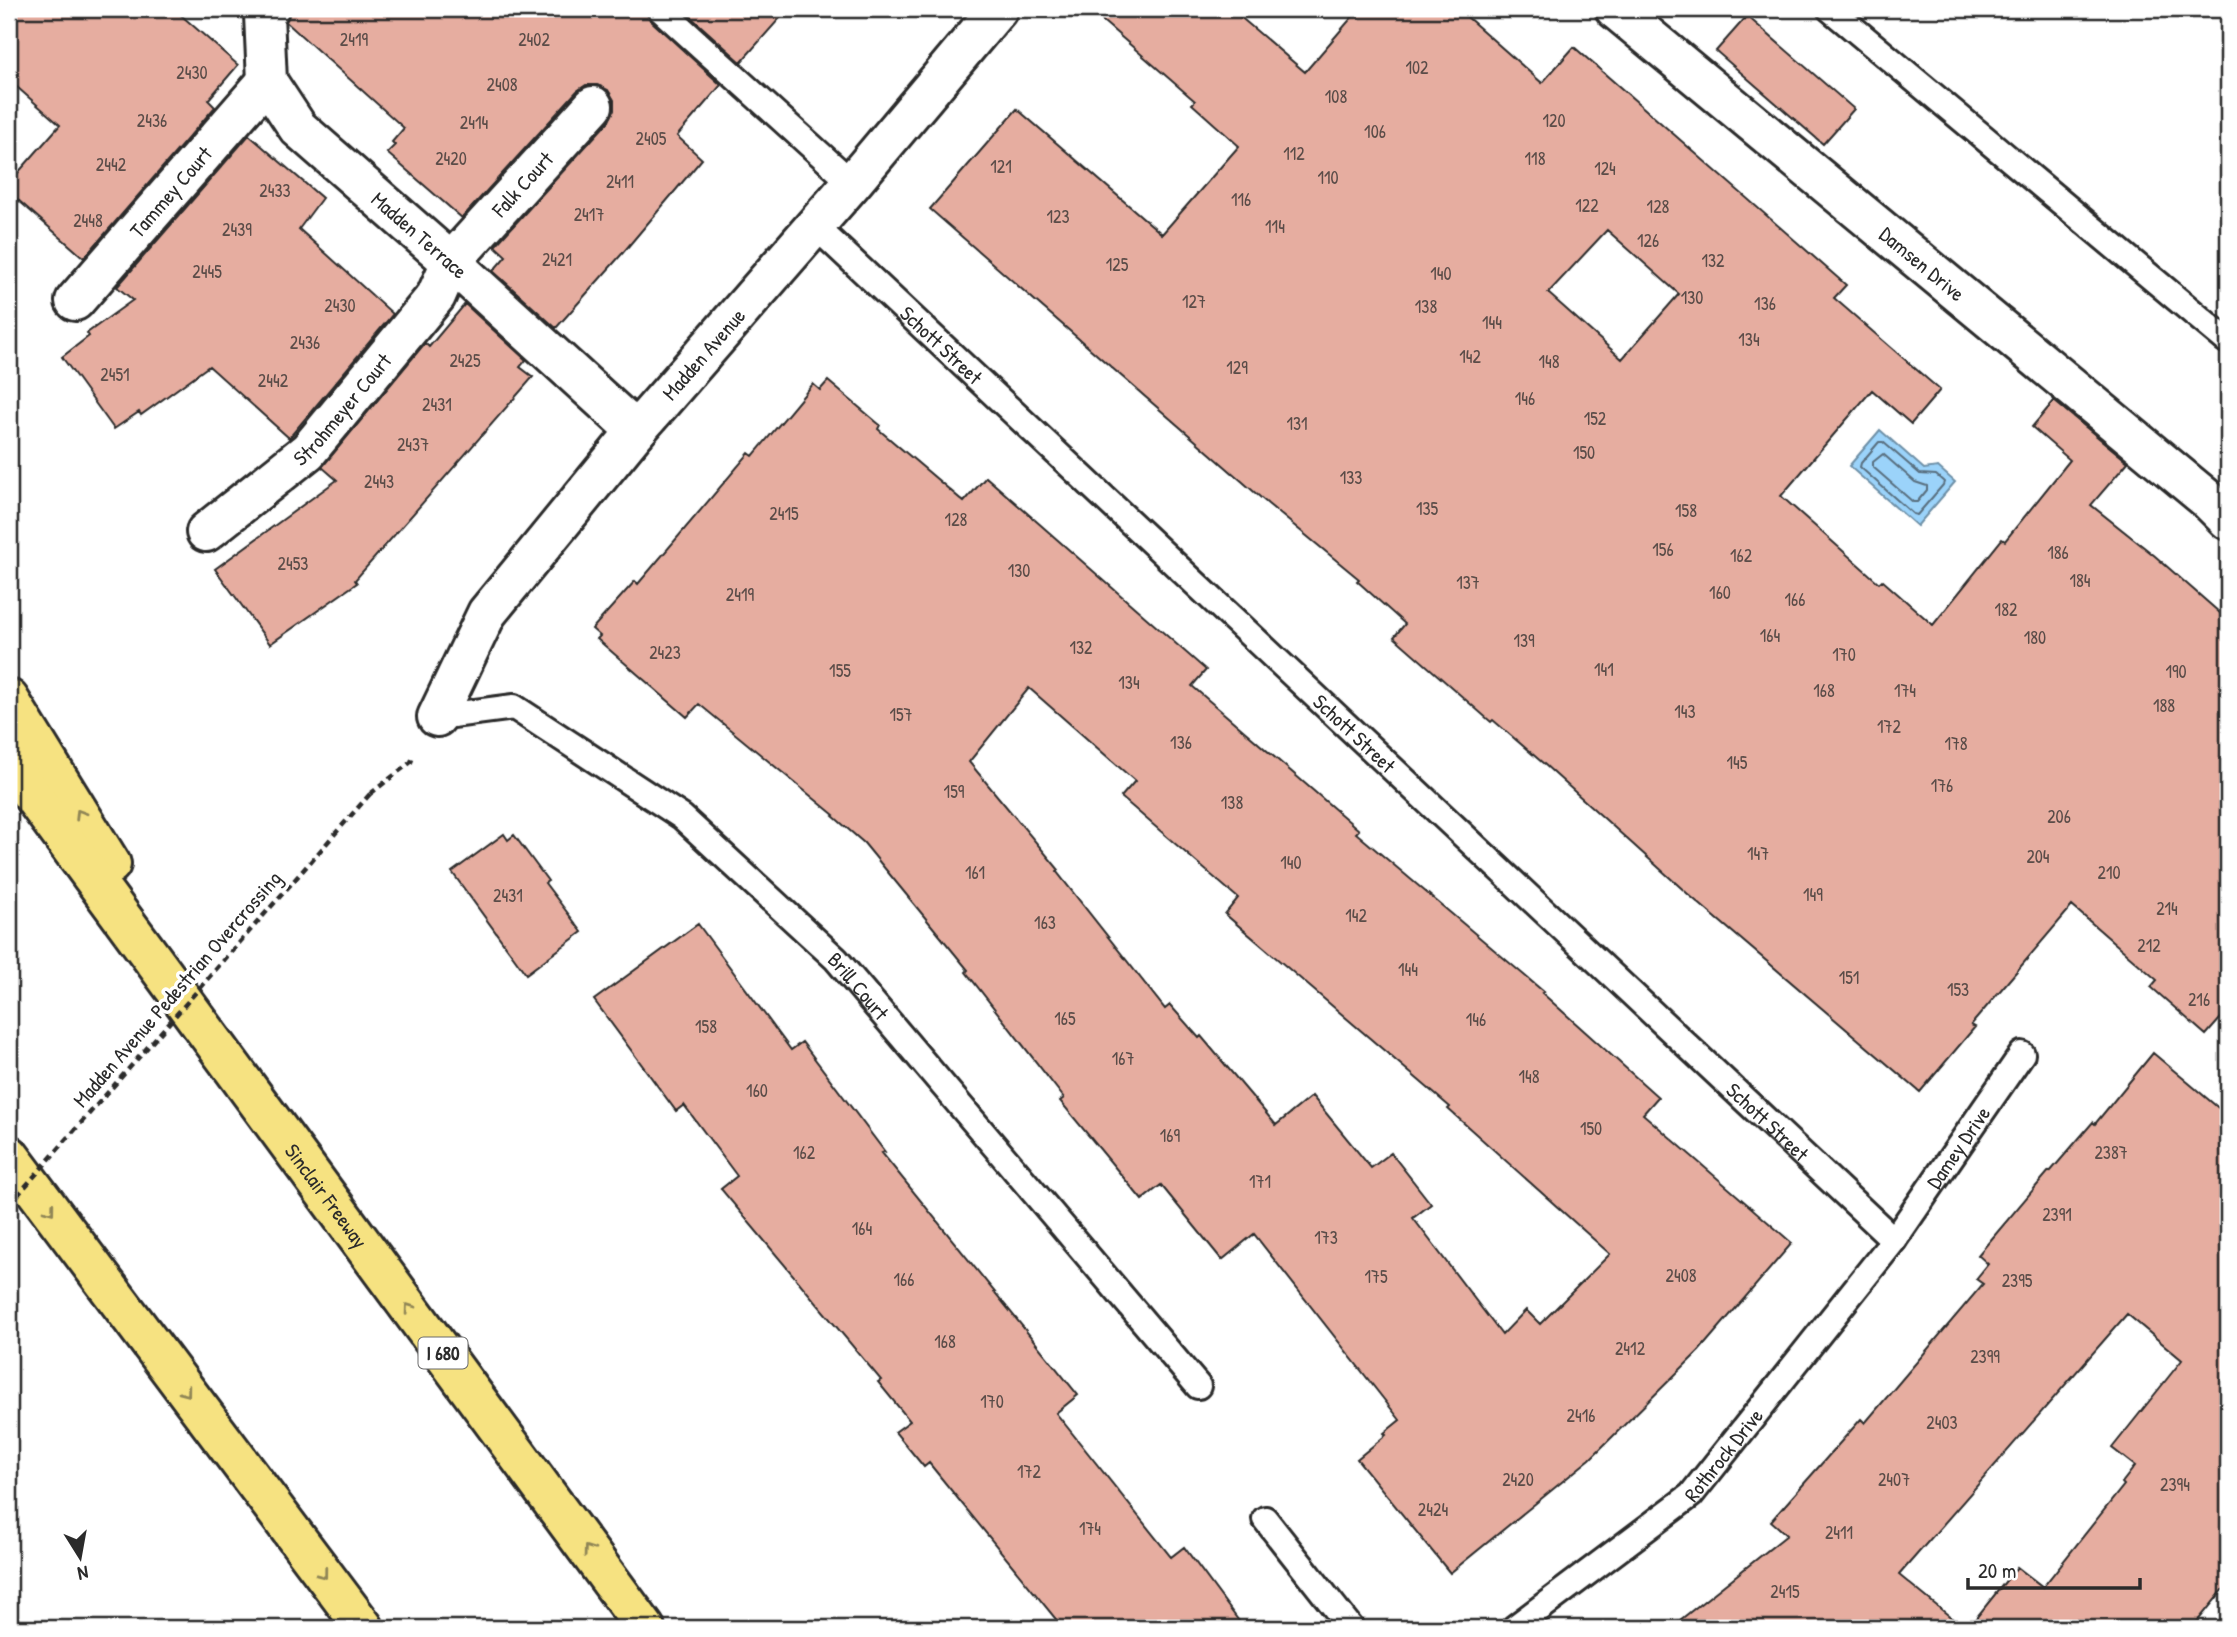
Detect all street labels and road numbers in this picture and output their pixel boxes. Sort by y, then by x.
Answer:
street label: Tammey Court [122,139,219,244]
street label: Falk Court [484,144,560,224]
street label: Madden Terrace [365,185,474,285]
street label: Damsen Drive [1874,219,1971,307]
street label: Schott Street [894,299,990,391]
street label: Madden Avenue [655,302,751,406]
street label: Strohmeyer Court [287,346,398,472]
street label: Schott Street [1307,687,1403,780]
street label: Madden Avenue Pedestrian Overcrossing [66,865,288,1113]
street label: Brill Court [822,945,896,1027]
street label: Schott Street [1720,1076,1816,1168]
street label: Damey Drive [1919,1100,1997,1194]
street label: Sinclair Freeway [279,1138,375,1254]
road number: I 680 [418,1338,467,1368]
street label: Rothrock Drive [1677,1402,1769,1507]

